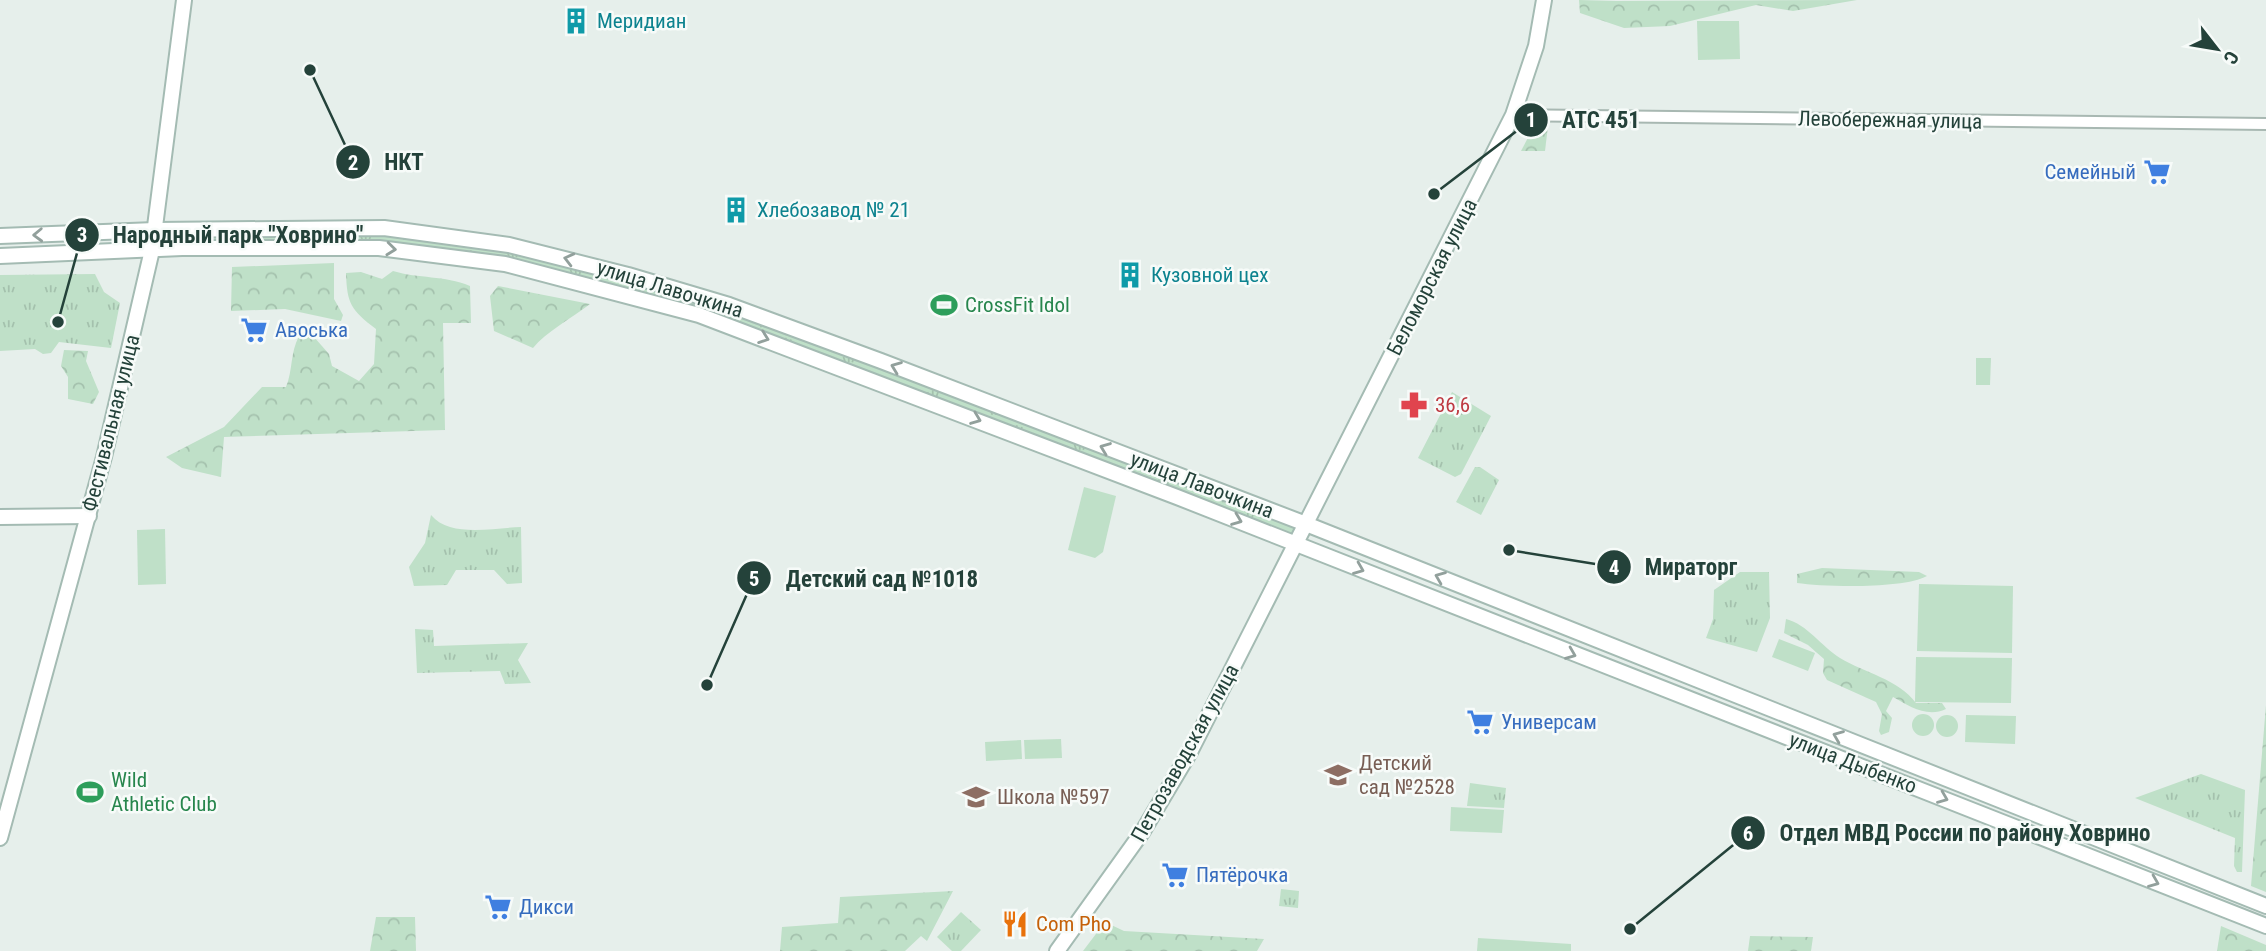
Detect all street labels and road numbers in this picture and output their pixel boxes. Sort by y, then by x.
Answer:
street label: Левобережная улица [1798,106,1982,134]
street label: Беломорская улица [1382,195,1482,359]
street label: улица Лавочкина [594,255,746,323]
street label: Фестивальная улица [77,332,145,514]
street label: улица Лавочкина [1127,447,1277,523]
street label: Петрозаводская улица [1126,660,1244,846]
street label: улица Дыбенко [1786,728,1920,798]

